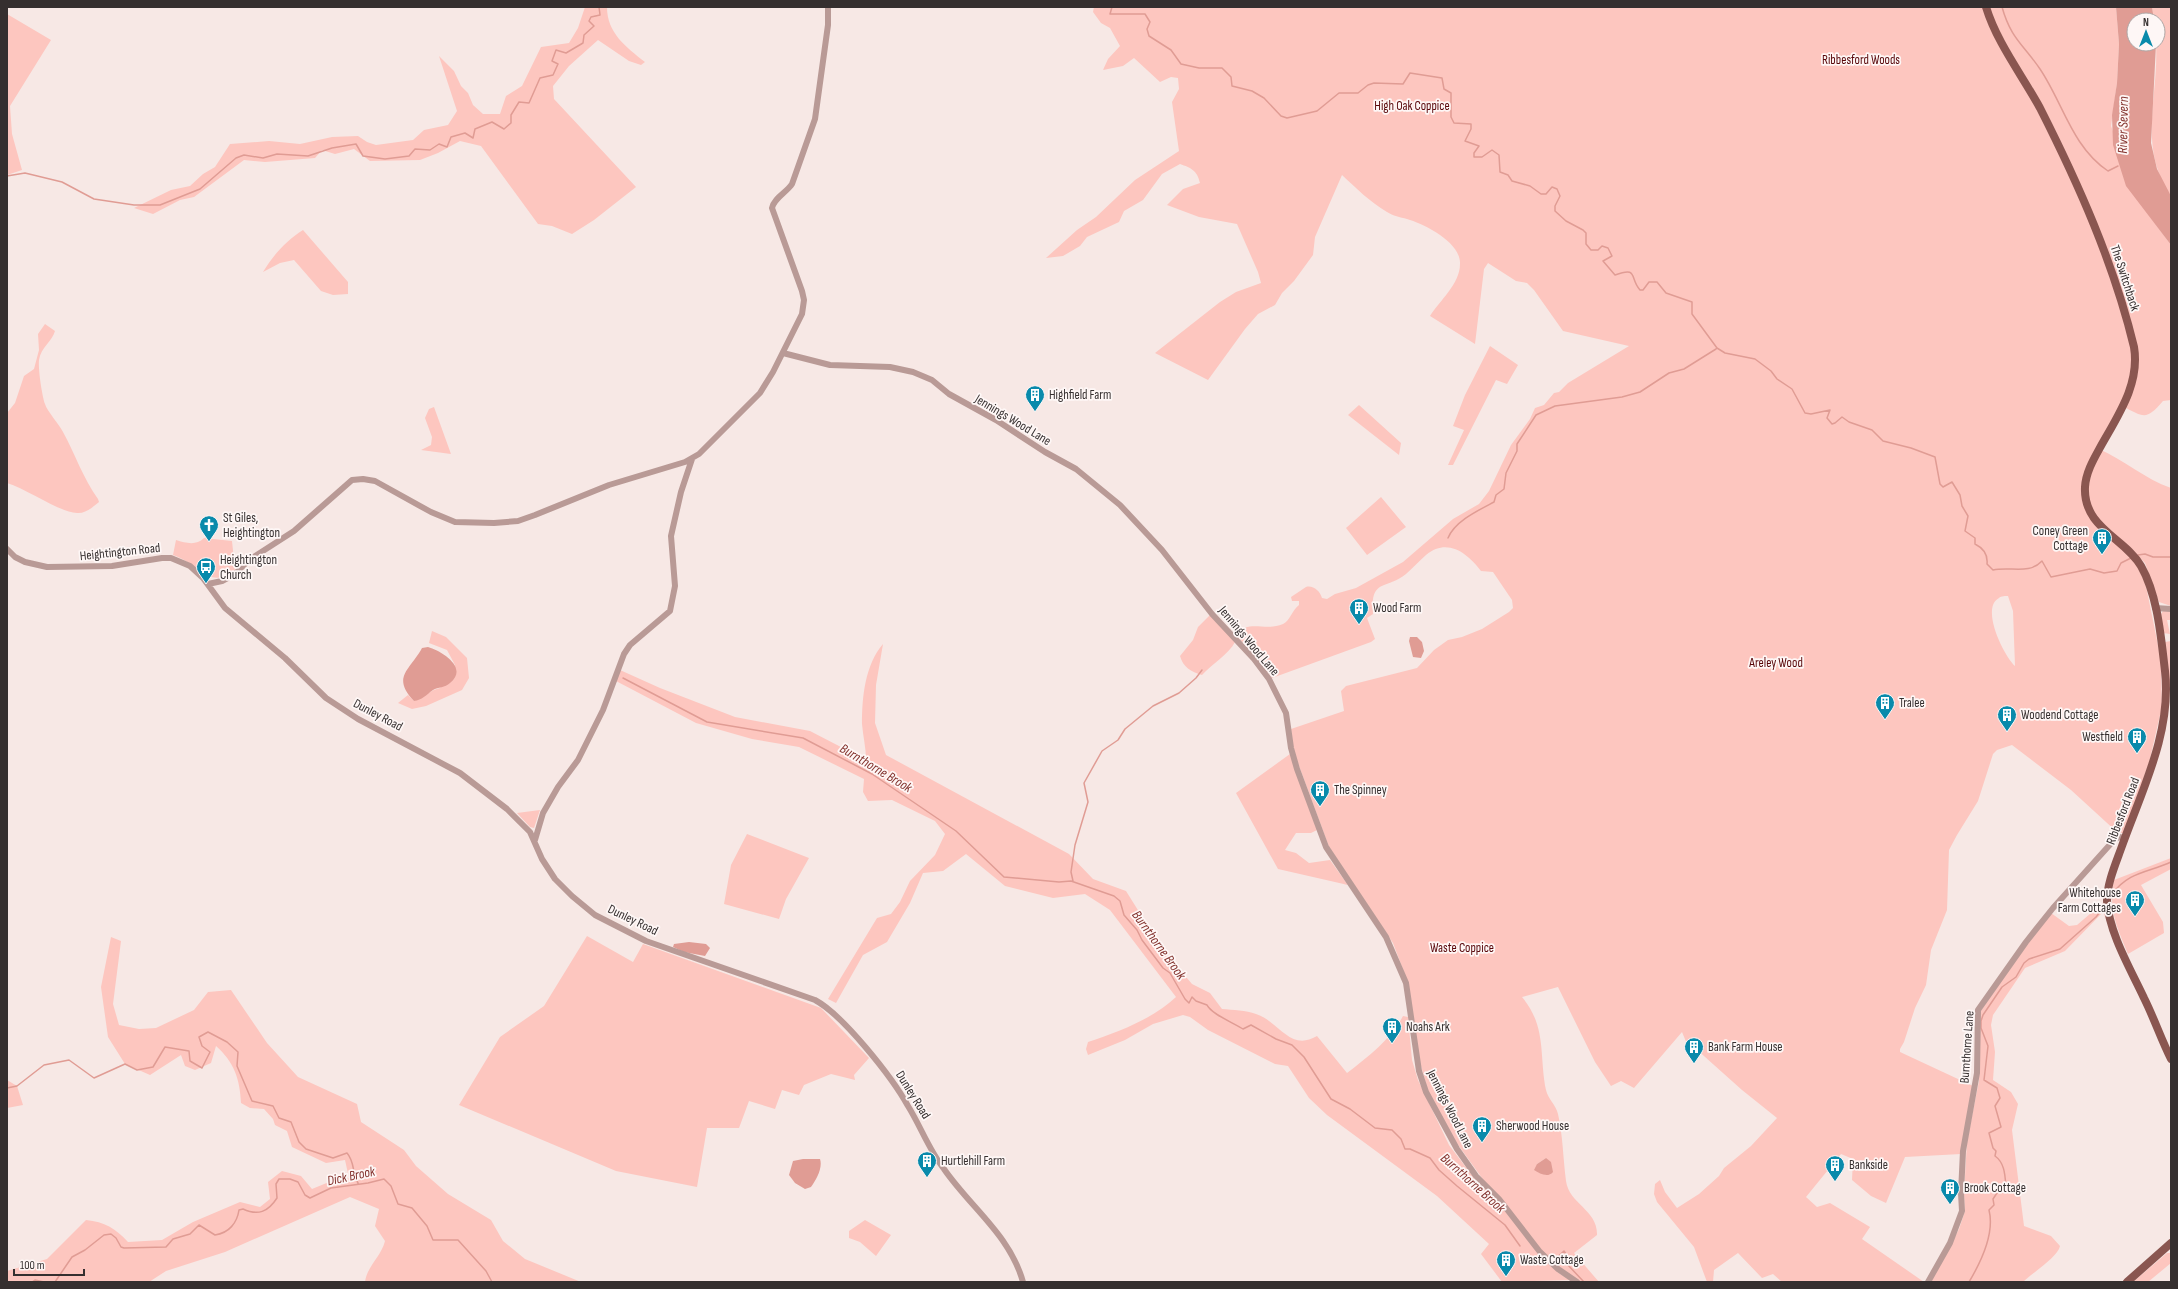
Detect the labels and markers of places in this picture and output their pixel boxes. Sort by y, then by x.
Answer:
building icon: Highfield Farm [1024,384,1046,412]
place label: Highfield Farm [1049,387,1111,403]
place label: St Giles, Heightington [223,510,280,541]
church icon: St Giles, Heightington [198,514,220,542]
place label: Coney Green Cottage [2033,523,2088,554]
building icon: Coney Green Cottage [2091,527,2113,555]
place label: Heightington Church [220,552,277,583]
bus stop icon: Heightington Church [195,556,217,584]
building icon: Wood Farm [1348,597,1370,625]
place label: Wood Farm [1373,600,1421,616]
building icon: Tralee [1874,692,1896,720]
place label: Tralee [1899,695,1925,711]
building icon: Woodend Cottage [1996,704,2018,732]
place label: Woodend Cottage [2021,707,2099,723]
building icon: Westfield [2126,726,2148,754]
place label: Westfield [2082,729,2123,745]
building icon: The Spinney [1309,779,1331,807]
place label: The Spinney [1334,782,1387,798]
place label: Whitehouse Farm Cottages [2058,885,2121,916]
building icon: Whitehouse Farm Cottages [2124,889,2146,917]
building icon: Noahs Ark [1381,1016,1403,1044]
place label: Noahs Ark [1406,1019,1450,1035]
building icon: Bank Farm House [1683,1036,1705,1064]
place label: Bank Farm House [1708,1039,1783,1055]
building icon: Sherwood House [1471,1115,1493,1143]
place label: Sherwood House [1496,1118,1569,1134]
building icon: Hurtlehill Farm [916,1150,938,1178]
place label: Hurtlehill Farm [941,1153,1005,1169]
building icon: Bankside [1824,1154,1846,1182]
place label: Bankside [1849,1157,1888,1173]
building icon: Brook Cottage [1939,1177,1961,1205]
place label: Brook Cottage [1964,1180,2026,1196]
building icon: Waste Cottage [1495,1249,1517,1277]
place label: Waste Cottage [1520,1252,1584,1268]

